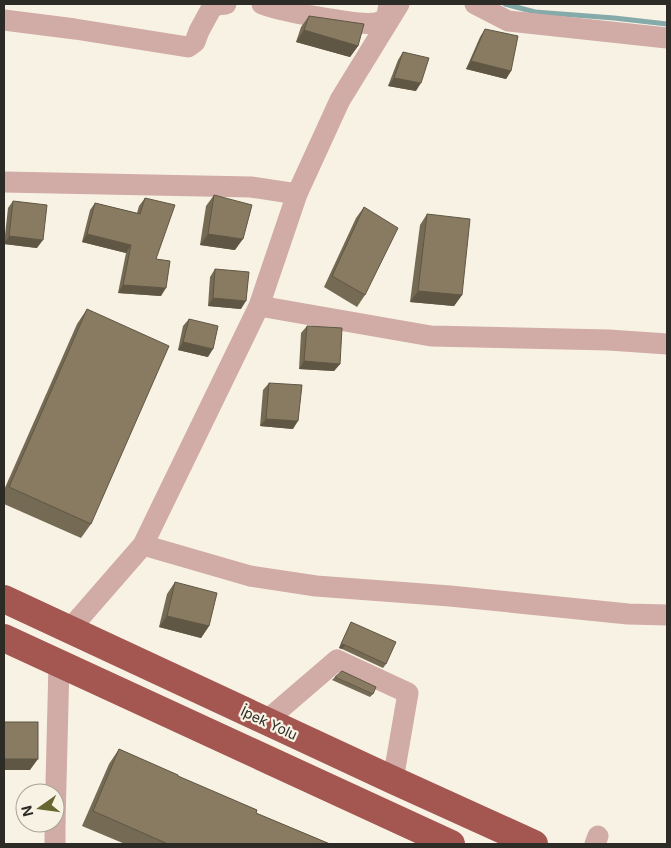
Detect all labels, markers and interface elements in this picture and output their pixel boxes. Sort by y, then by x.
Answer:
street label: İpek Yolu [238,702,300,743]
north arrow [15,783,65,833]
text: N [17,804,36,818]

